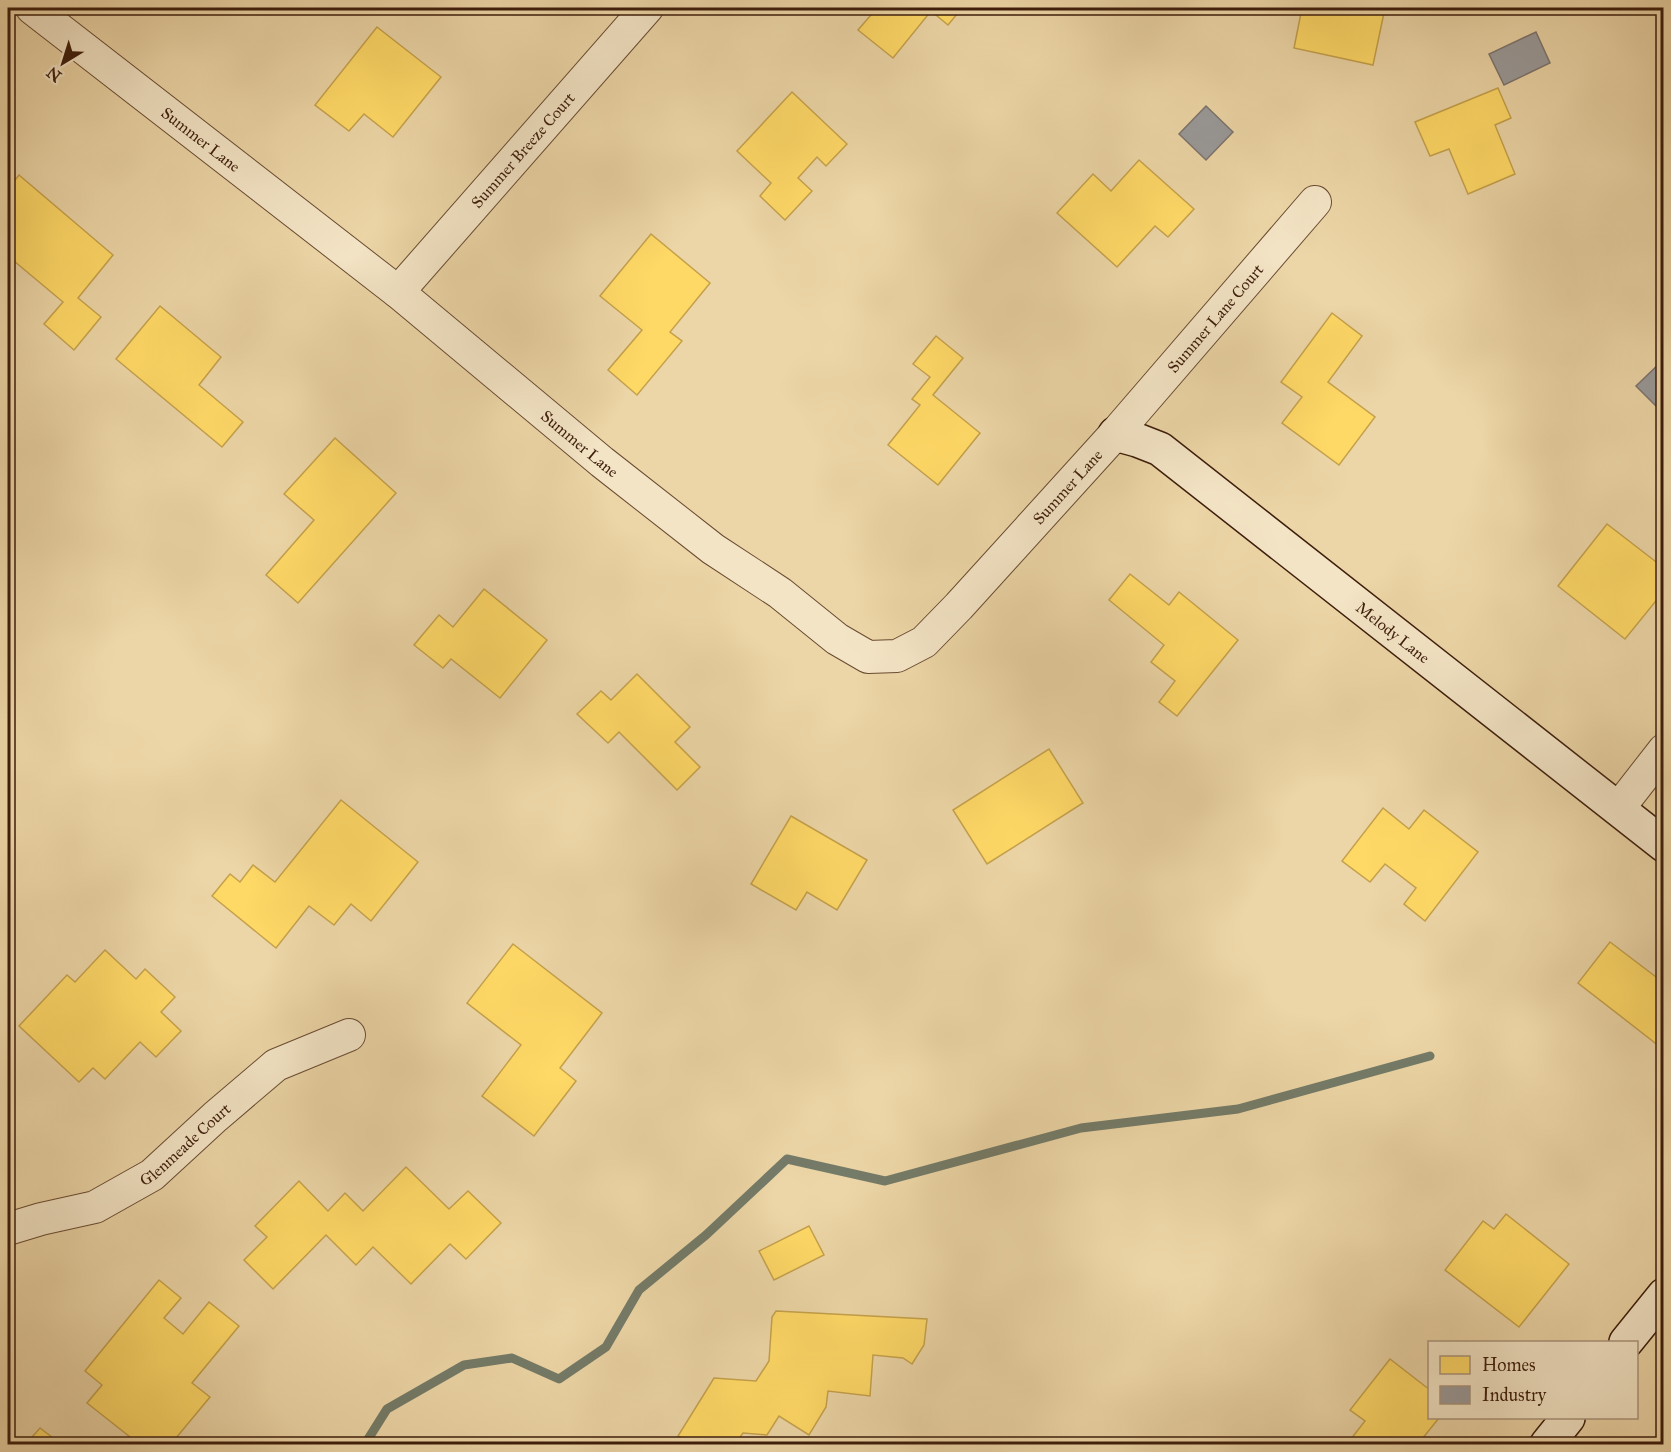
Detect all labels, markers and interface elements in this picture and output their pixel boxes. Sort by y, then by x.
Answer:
north arrow [33,33,93,93]
text: N [43,63,65,86]
street label: Summer Breeze Court [467,88,579,212]
street label: Summer Lane [158,103,245,176]
street label: Summer Lane Court [1163,260,1267,376]
street label: Summer Lane [537,406,623,481]
street label: Summer Lane [1029,445,1106,528]
street label: Melody Lane [1353,597,1434,667]
street label: Glenmeade Court [136,1099,234,1190]
legend [1428,1341,1638,1419]
text: Homes [1482,1354,1536,1376]
text: Industry [1482,1384,1547,1406]

